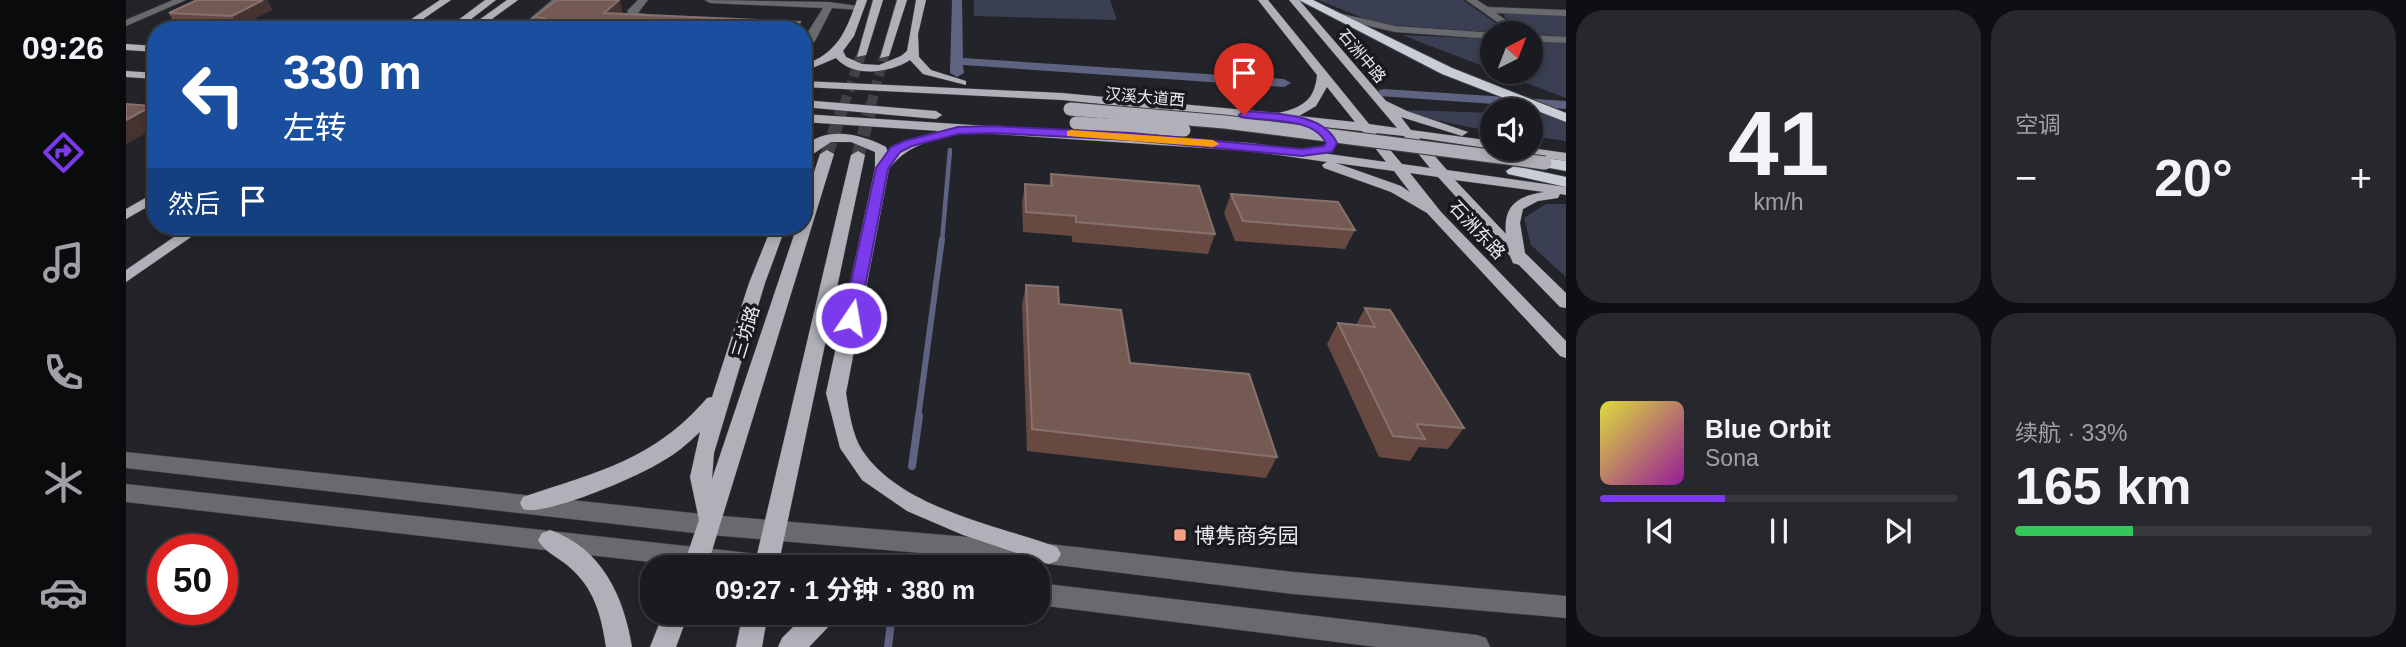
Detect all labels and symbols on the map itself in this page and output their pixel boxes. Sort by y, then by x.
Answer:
north arrow [1480,21,1544,84]
street label: 石洲中路 [1335,26,1389,86]
pin [1214,43,1274,115]
street label: 汉溪大道西 [1104,85,1186,109]
street label: 石洲东路 [1445,197,1509,263]
position arrow [814,281,888,355]
street label: 三坊路 [729,303,763,361]
place label: 博隽商务园 [1194,524,1299,547]
marker: 博隽商务园 [1172,527,1188,543]
speed limit sign: 50 [147,534,238,625]

